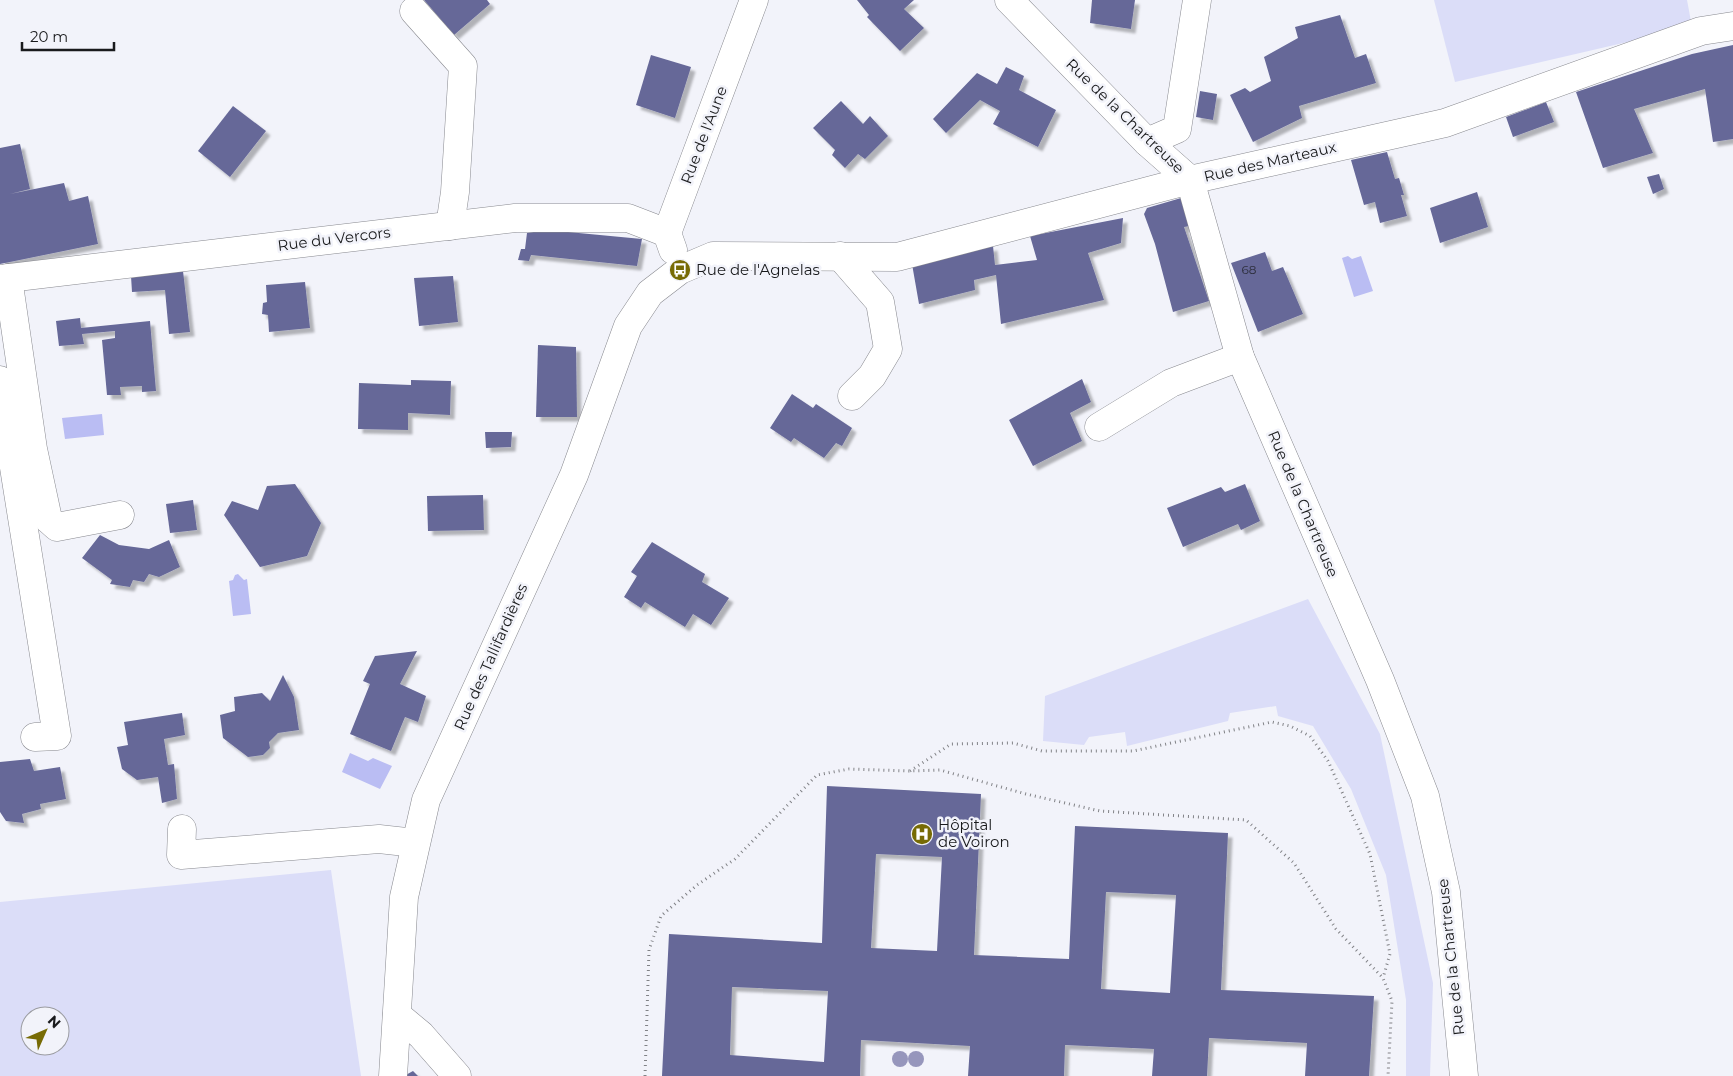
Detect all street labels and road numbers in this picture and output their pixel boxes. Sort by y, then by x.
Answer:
street label: Rue de la Chartreuse [1062,54,1188,177]
street label: Rue de l'Aune [676,83,731,186]
street label: Rue des Marteaux [1202,137,1338,186]
street label: Rue du Vercors [276,222,392,255]
street label: Rue de la Chartreuse [1264,428,1343,580]
street label: Rue des Tallifardières [450,580,531,733]
street label: Rue de la Chartreuse [1433,878,1468,1036]

